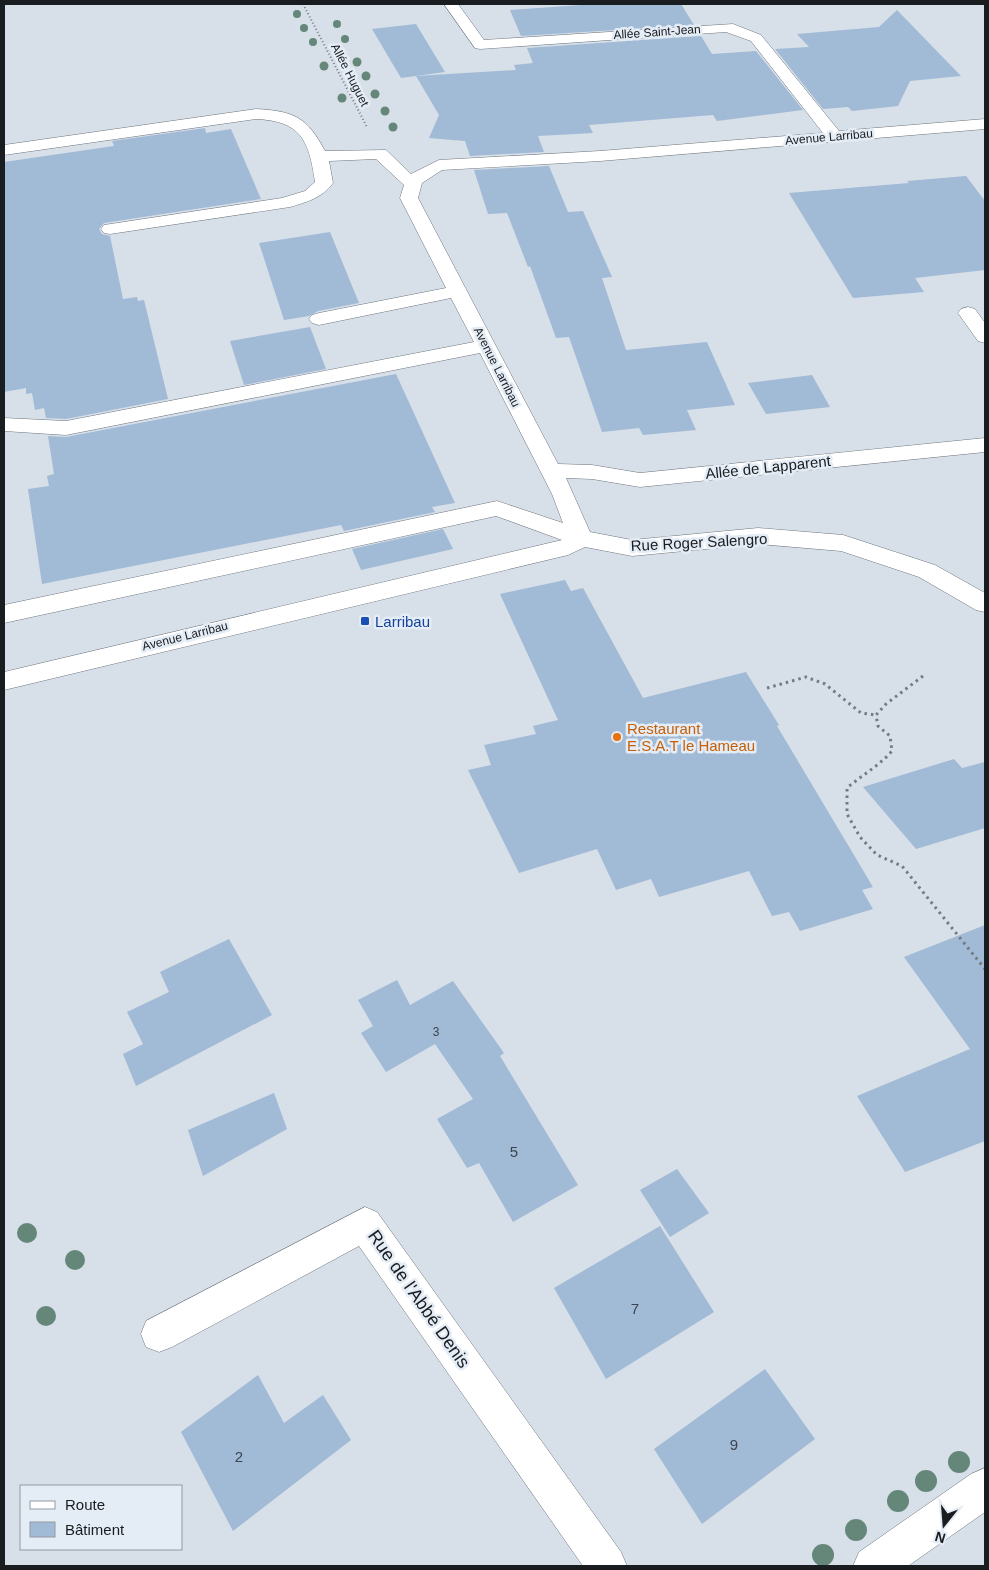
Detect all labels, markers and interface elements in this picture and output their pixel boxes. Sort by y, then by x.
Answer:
street label: Allée Saint-Jean [613,22,701,42]
street label: Allée Huguet [328,41,372,109]
street label: Avenue Larribau [785,126,873,148]
street label: Avenue Larribau [471,325,523,409]
street label: Allée de Lapparent [704,452,832,482]
street label: Rue Roger Salengro [630,530,768,554]
place label: Larribau [375,613,430,630]
marker: Larribau [359,615,371,627]
street label: Avenue Larribau [141,619,229,653]
place label: Restaurant E.S.A.T le Hameau [627,720,755,754]
marker: Restaurant E.S.A.T le Hameau [611,731,623,743]
house number: 3 [433,1025,440,1039]
house number: 5 [510,1143,518,1160]
street label: Rue de l'Abbé Denis [364,1226,474,1372]
house number: 7 [631,1300,639,1317]
house number: 9 [730,1436,738,1453]
house number: 2 [235,1448,243,1465]
legend [20,1485,182,1550]
text: Route [65,1496,105,1513]
north arrow [919,1500,969,1550]
text: Bâtiment [65,1521,125,1538]
text: N [933,1528,947,1547]

